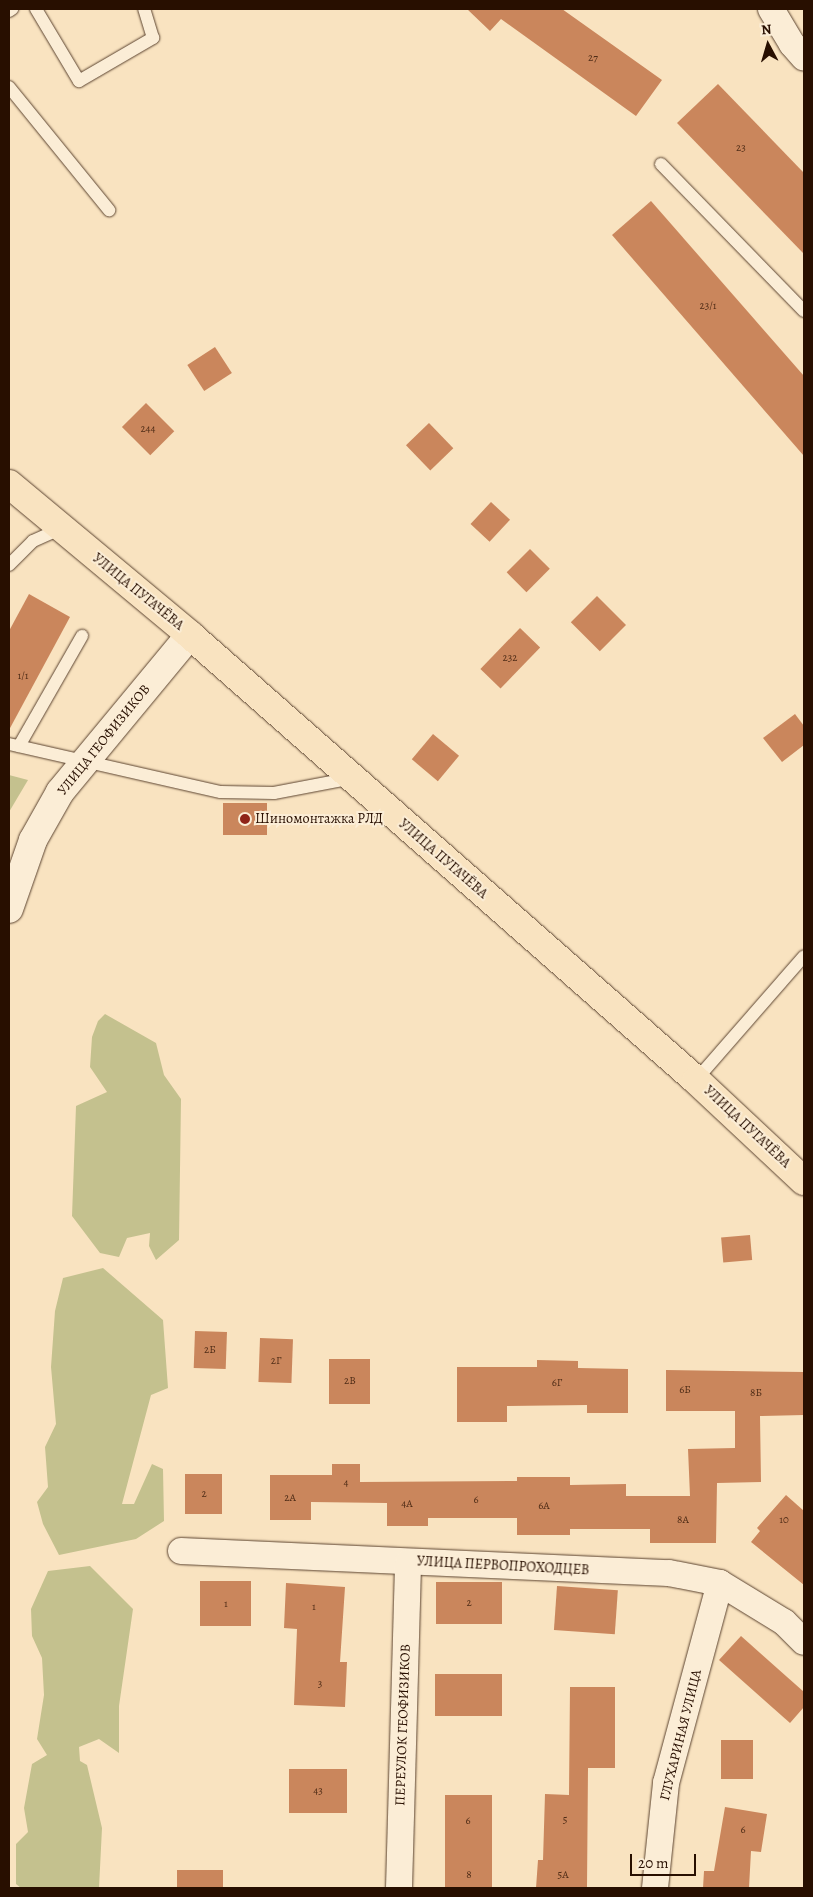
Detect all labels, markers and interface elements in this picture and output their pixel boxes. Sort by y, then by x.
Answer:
north arrow [743,20,793,70]
text: N [760,20,772,40]
house number: 27 [588,51,598,65]
house number: 23 [736,141,746,155]
house number: 23/1 [699,299,717,313]
house number: 244 [140,422,156,436]
street label: УЛИЦА ПУГАЧЁВА [89,550,187,634]
house number: 232 [502,651,518,665]
house number: 1/1 [17,669,29,683]
street label: УЛИЦА ГЕОФИЗИКОВ [54,681,154,799]
place label: Шиномонтажка РЛД [255,811,383,827]
marker: Шиномонтажка РЛД [239,813,251,825]
street label: УЛИЦА ПУГАЧЁВА [395,816,491,902]
street label: УЛИЦА ПУГАЧЁВА [700,1082,794,1172]
house number: 2Б [204,1343,216,1357]
house number: 2Г [271,1354,281,1368]
house number: 2В [344,1374,356,1388]
house number: 6Г [552,1376,562,1390]
house number: 6Б [679,1383,691,1397]
house number: 8Б [750,1386,762,1400]
house number: 4 [344,1476,348,1490]
house number: 2 [201,1487,207,1501]
house number: 2А [284,1491,296,1505]
house number: 6 [473,1493,479,1507]
house number: 4А [401,1497,413,1511]
house number: 6А [538,1499,550,1513]
house number: 8А [677,1513,689,1527]
house number: 10 [779,1513,789,1527]
street label: УЛИЦА ПЕРВОПРОХОДЦЕВ [416,1553,590,1579]
house number: 2 [466,1596,472,1610]
house number: 1 [224,1597,228,1611]
house number: 1 [312,1600,316,1614]
street label: ПЕРЕУЛОК ГЕОФИЗИКОВ [392,1644,414,1806]
street label: ГЛУХАРИНАЯ УЛИЦА [657,1668,705,1802]
house number: 3 [318,1677,322,1691]
house number: 43 [313,1784,323,1798]
house number: 5 [563,1813,567,1827]
house number: 6 [465,1814,471,1828]
house number: 6 [740,1823,746,1837]
scale bar [633,1844,699,1876]
text: 20 m [638,1853,669,1873]
house number: 8 [466,1868,472,1882]
house number: 5А [557,1868,569,1882]

